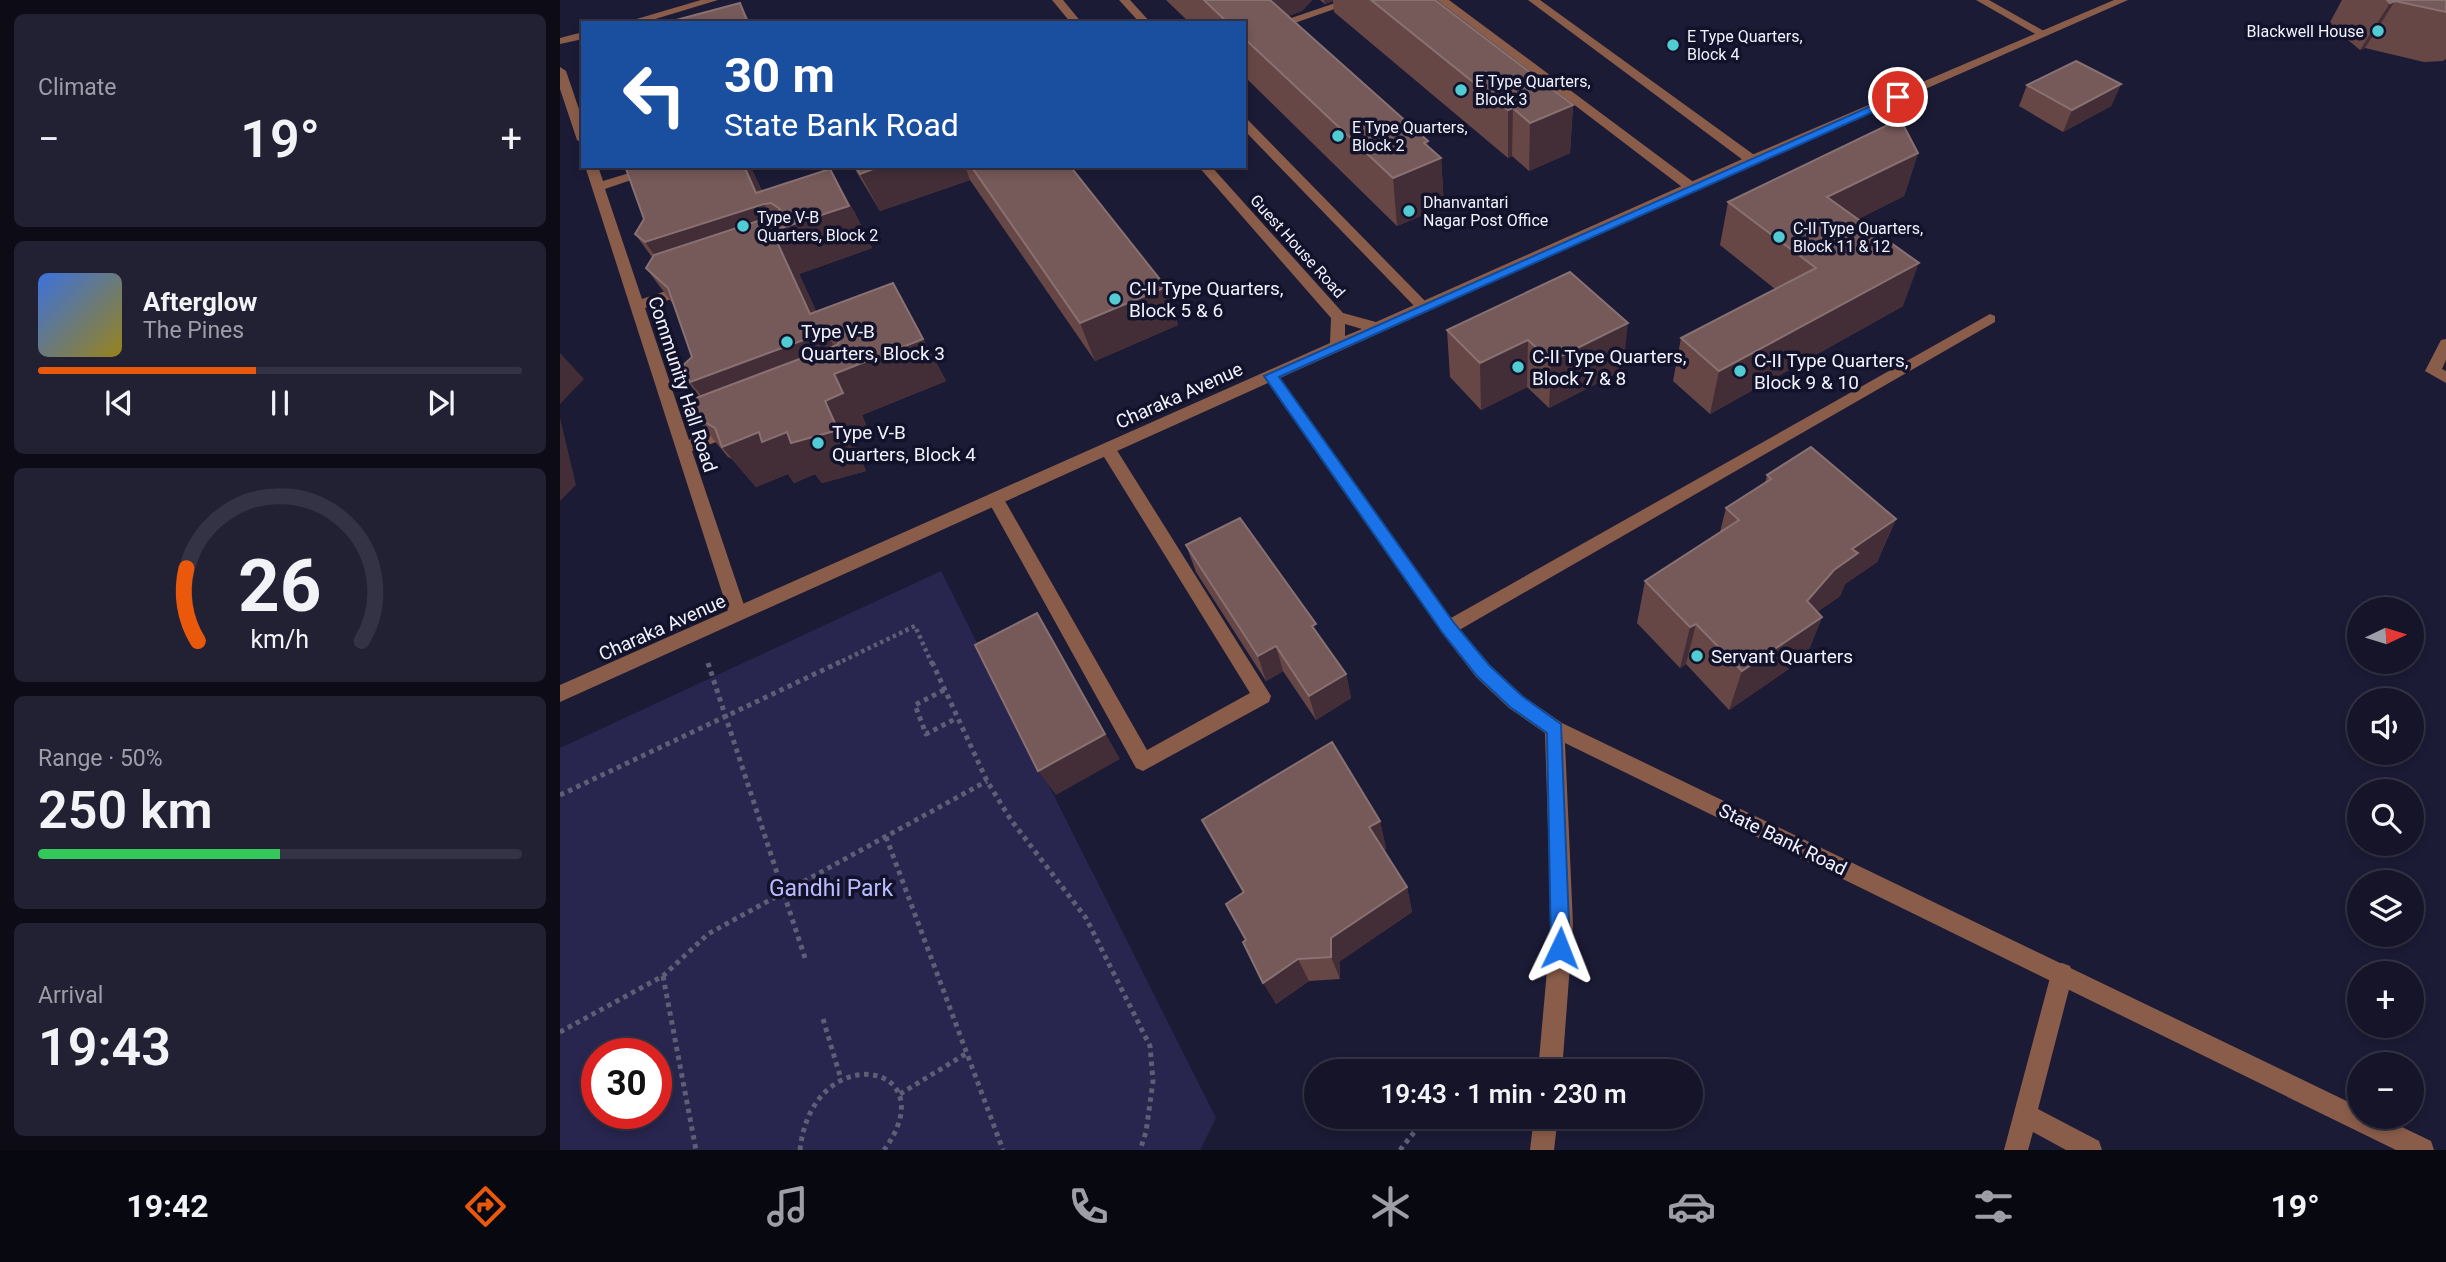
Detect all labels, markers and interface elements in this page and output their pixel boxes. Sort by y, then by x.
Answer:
place label: Blackwell House [2247,22,2364,41]
marker: Blackwell House [2370,23,2386,39]
place label: E Type Quarters, Block 4 [1687,27,1803,64]
marker: E Type Quarters, Block 4 [1665,37,1681,53]
text: 30 m [724,47,835,104]
icon: left [609,49,700,140]
pin [1868,67,1928,127]
place label: E Type Quarters, Block 3 [1475,72,1591,109]
text: Climate [38,74,117,101]
icon: arrive [1879,78,1917,116]
marker: E Type Quarters, Block 3 [1453,82,1469,98]
text: State Bank Road [724,106,959,144]
text: 19° [240,109,320,170]
text: − [38,117,60,161]
text: + [500,117,522,161]
place label: E Type Quarters, Block 2 [1352,118,1468,155]
marker: E Type Quarters, Block 2 [1330,128,1346,144]
street label: Guest House Road [1246,191,1349,302]
place label: Dhanvantari Nagar Post Office [1423,193,1548,230]
marker: Dhanvantari Nagar Post Office [1401,203,1417,219]
place label: Type V-B Quarters, Block 2 [757,208,878,245]
marker: Type V-B Quarters, Block 2 [735,218,751,234]
place label: C-II Type Quarters, Block 11 & 12 [1793,219,1923,256]
marker: C-II Type Quarters, Block 11 & 12 [1771,229,1787,245]
place label: C-II Type Quarters, Block 5 & 6 [1129,277,1283,322]
text: Afterglow [143,287,257,317]
marker: C-II Type Quarters, Block 5 & 6 [1107,291,1123,307]
street label: Community Hall Road [643,293,722,475]
text: The Pines [143,317,244,344]
place label: Type V-B Quarters, Block 3 [801,320,945,365]
marker: Type V-B Quarters, Block 3 [779,334,795,350]
place label: C-II Type Quarters, Block 7 & 8 [1532,345,1686,390]
place label: C-II Type Quarters, Block 9 & 10 [1754,349,1908,394]
street label: Charaka Avenue [1112,357,1246,434]
marker: C-II Type Quarters, Block 7 & 8 [1510,359,1526,375]
marker: C-II Type Quarters, Block 9 & 10 [1732,363,1748,379]
icon: previous [100,384,138,422]
icon: pause [261,384,299,422]
icon: next [422,384,460,422]
place label: Type V-B Quarters, Block 4 [832,421,976,466]
marker: Type V-B Quarters, Block 4 [810,435,826,451]
text: 26 [238,543,322,629]
street label: Charaka Avenue [595,589,729,666]
north arrow [2347,597,2424,674]
map controls [2347,597,2424,1129]
text: km/h [251,625,309,654]
place label: Servant Quarters [1711,645,1853,668]
marker: Servant Quarters [1689,648,1705,664]
button: sound [2347,688,2424,765]
text: Range · 50% [38,745,163,772]
button: search [2347,779,2424,856]
text: 250 km [38,780,213,841]
street label: State Bank Road [1715,799,1850,880]
button: layers [2347,870,2424,947]
park label: Gandhi Park [769,875,893,902]
position arrow [1523,911,1597,985]
button: + [2347,961,2424,1038]
text: Arrival [38,982,103,1009]
text: 19:43 [38,1017,171,1078]
speed limit sign: 30 [581,1038,672,1129]
button: − [2347,1052,2424,1129]
text: 19:43 · 1 min · 230 m [1380,1079,1627,1109]
icon: directions [461,1182,510,1231]
icon: music [763,1182,812,1231]
icon: phone [1064,1182,1113,1231]
icon: climate [1366,1182,1415,1231]
icon: car [1667,1182,1716,1231]
icon: filters [1969,1182,2018,1231]
text: 19:42 [126,1187,209,1225]
text: 19° [2270,1187,2320,1225]

